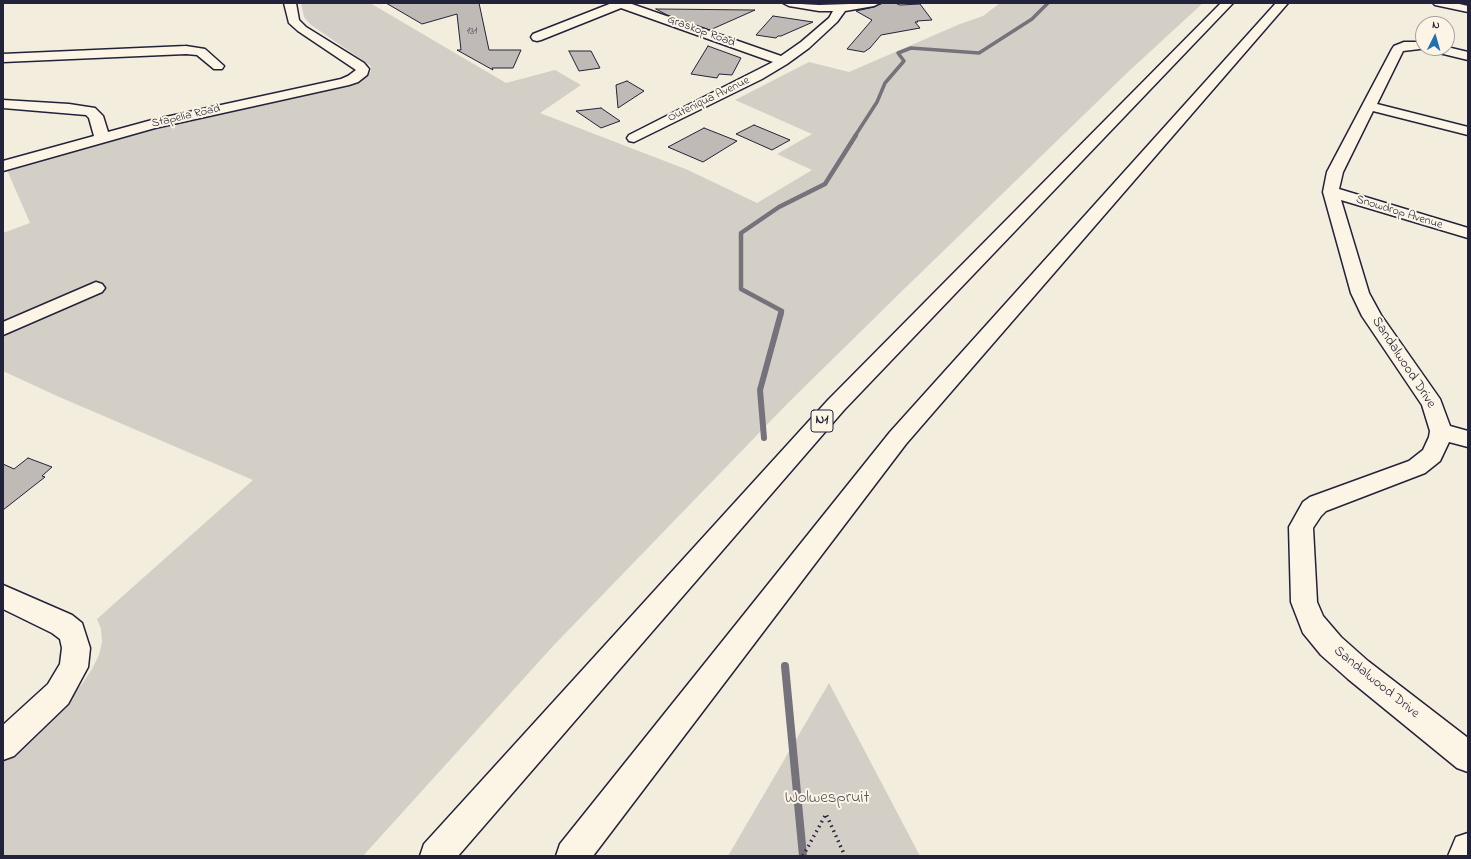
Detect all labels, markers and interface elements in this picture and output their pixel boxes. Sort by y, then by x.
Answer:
street label: Graskop Road [665,13,737,51]
north arrow [1415,16,1455,56]
text: N [1432,17,1440,33]
house number: 131 [467,26,477,38]
street label: Outeniqua Avenue [666,74,752,126]
street label: Stapelia Road [150,102,222,132]
street label: Snowdrop Avenue [1354,193,1444,233]
street label: Sandalwood Drive [1367,314,1439,412]
road number: N1 [811,410,833,432]
street label: Sandalwood Drive [1330,643,1422,723]
park label: Wolwespruit [785,789,869,809]

